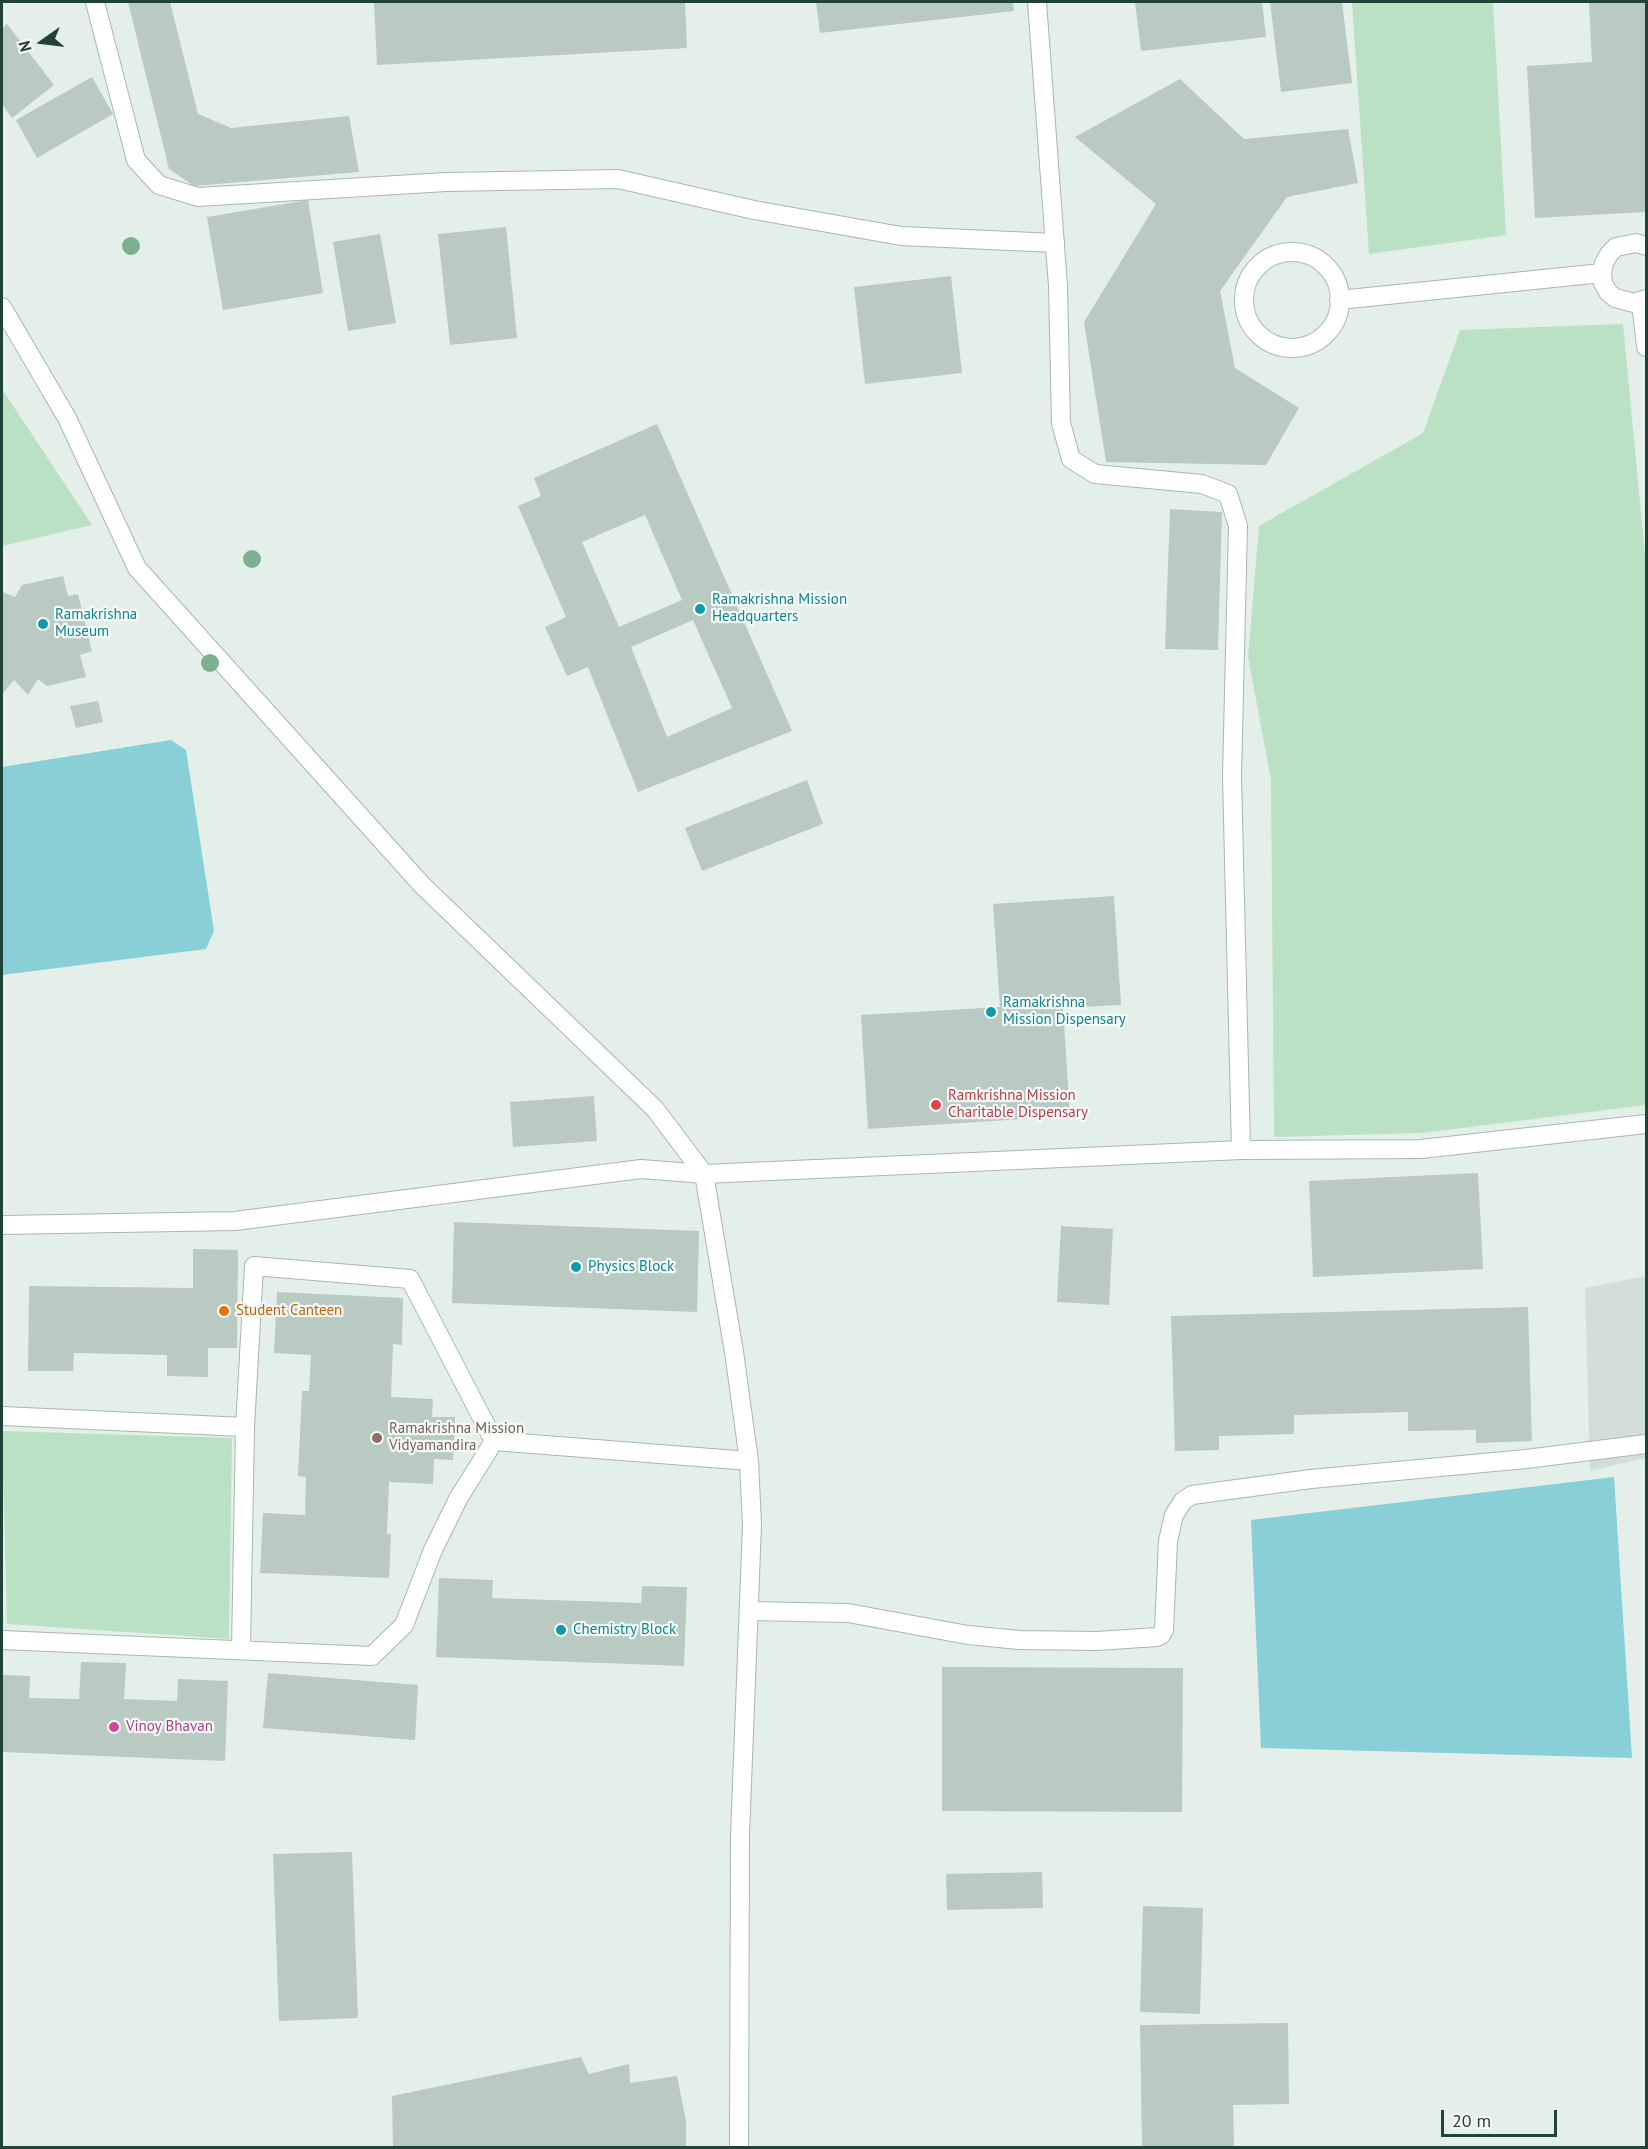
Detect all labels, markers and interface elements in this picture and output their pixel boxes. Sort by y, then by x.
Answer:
north arrow [12,12,72,72]
text: N [14,39,36,54]
place label: Ramakrishna Mission Headquarters [712,591,847,626]
marker: Ramakrishna Mission Headquarters [693,602,707,616]
place label: Ramakrishna Museum [55,606,137,641]
marker: Ramakrishna Museum [36,617,50,631]
place label: Ramakrishna Mission Dispensary [1003,994,1126,1029]
marker: Ramakrishna Mission Dispensary [984,1005,998,1019]
place label: Ramkrishna Mission Charitable Dispensary [948,1087,1088,1122]
marker: Ramkrishna Mission Charitable Dispensary [929,1098,943,1112]
place label: Physics Block [588,1258,674,1276]
marker: Physics Block [569,1260,583,1274]
place label: Student Canteen [236,1302,342,1320]
marker: Student Canteen [217,1304,231,1318]
place label: Ramakrishna Mission Vidyamandira [389,1420,524,1455]
marker: Ramakrishna Mission Vidyamandira [370,1431,384,1445]
place label: Chemistry Block [573,1621,676,1639]
marker: Chemistry Block [554,1623,568,1637]
place label: Vinoy Bhavan [126,1718,213,1736]
marker: Vinoy Bhavan [107,1720,121,1734]
scale bar [1444,2098,1560,2136]
text: 20 m [1452,2109,1491,2132]

